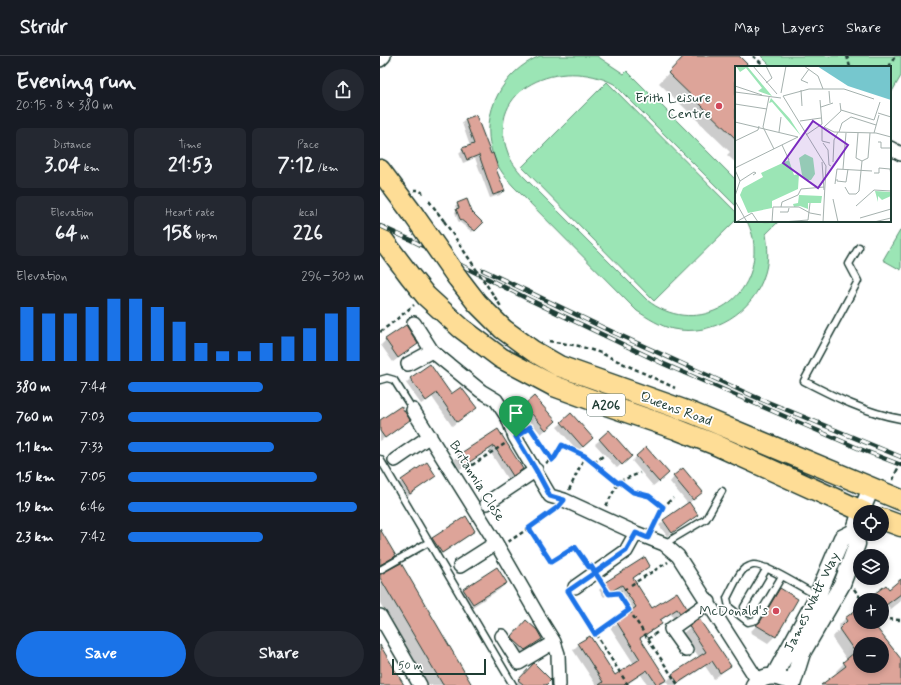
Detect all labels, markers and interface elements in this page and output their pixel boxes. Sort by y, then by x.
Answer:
text: Stridr [20,15,67,40]
text: Map [734,19,760,37]
text: Layers [782,19,824,37]
text: Share [846,19,881,37]
inset map [735,66,891,222]
text: Evening run [16,68,136,96]
button: share [322,69,364,111]
place label: Erith Leisure Centre [635,89,711,123]
text: 20:15 · 8 × 380 m [16,97,113,114]
marker: Erith Leisure Centre [714,101,724,111]
text: Distance [53,138,91,152]
text: Time [178,138,202,152]
text: Pace [297,138,319,152]
text: 3.04 [44,152,81,179]
text: 21:53 [168,152,212,179]
text: 7:12 [278,152,315,179]
text: km [81,161,100,175]
text: /km [315,161,338,175]
text: Elevation [50,206,94,220]
text: Heart rate [165,206,215,220]
text: kcal [299,206,317,220]
text: 64 [55,220,77,247]
text: 158 [162,220,193,247]
text: 226 [293,220,323,247]
text: m [77,229,89,243]
text: bpm [193,229,218,243]
text: Elevation [16,268,67,285]
text: 296–303 m [301,268,364,285]
text: 380 m [16,379,51,396]
text: 7:44 [80,379,107,396]
street label: Queens Road [637,388,715,430]
road number: A206 [587,394,625,416]
pin [499,396,533,437]
icon: arrive [505,402,527,424]
text: 760 m [16,409,53,426]
text: 7:03 [80,409,104,426]
street label: Britannia Close [445,437,509,525]
text: 1.1 km [16,439,53,456]
text: 7:33 [80,439,103,456]
text: 1.5 km [16,469,55,486]
text: 7:05 [80,469,106,486]
text: 1.9 km [16,499,53,516]
text: 6:46 [80,499,105,516]
map controls [853,505,889,673]
button: locate [853,505,889,541]
text: 2.3 km [16,529,53,546]
text: 7:42 [80,529,106,546]
street label: James Watt Way [780,549,844,655]
button: layers [853,549,889,585]
button: + [853,593,889,629]
place label: McDonald's [699,602,768,620]
marker: McDonald's [771,606,781,616]
button: Save [16,631,186,677]
button: Share [194,631,364,677]
button: − [853,637,889,673]
scale bar [392,657,486,676]
text: 50 m [398,659,423,673]

